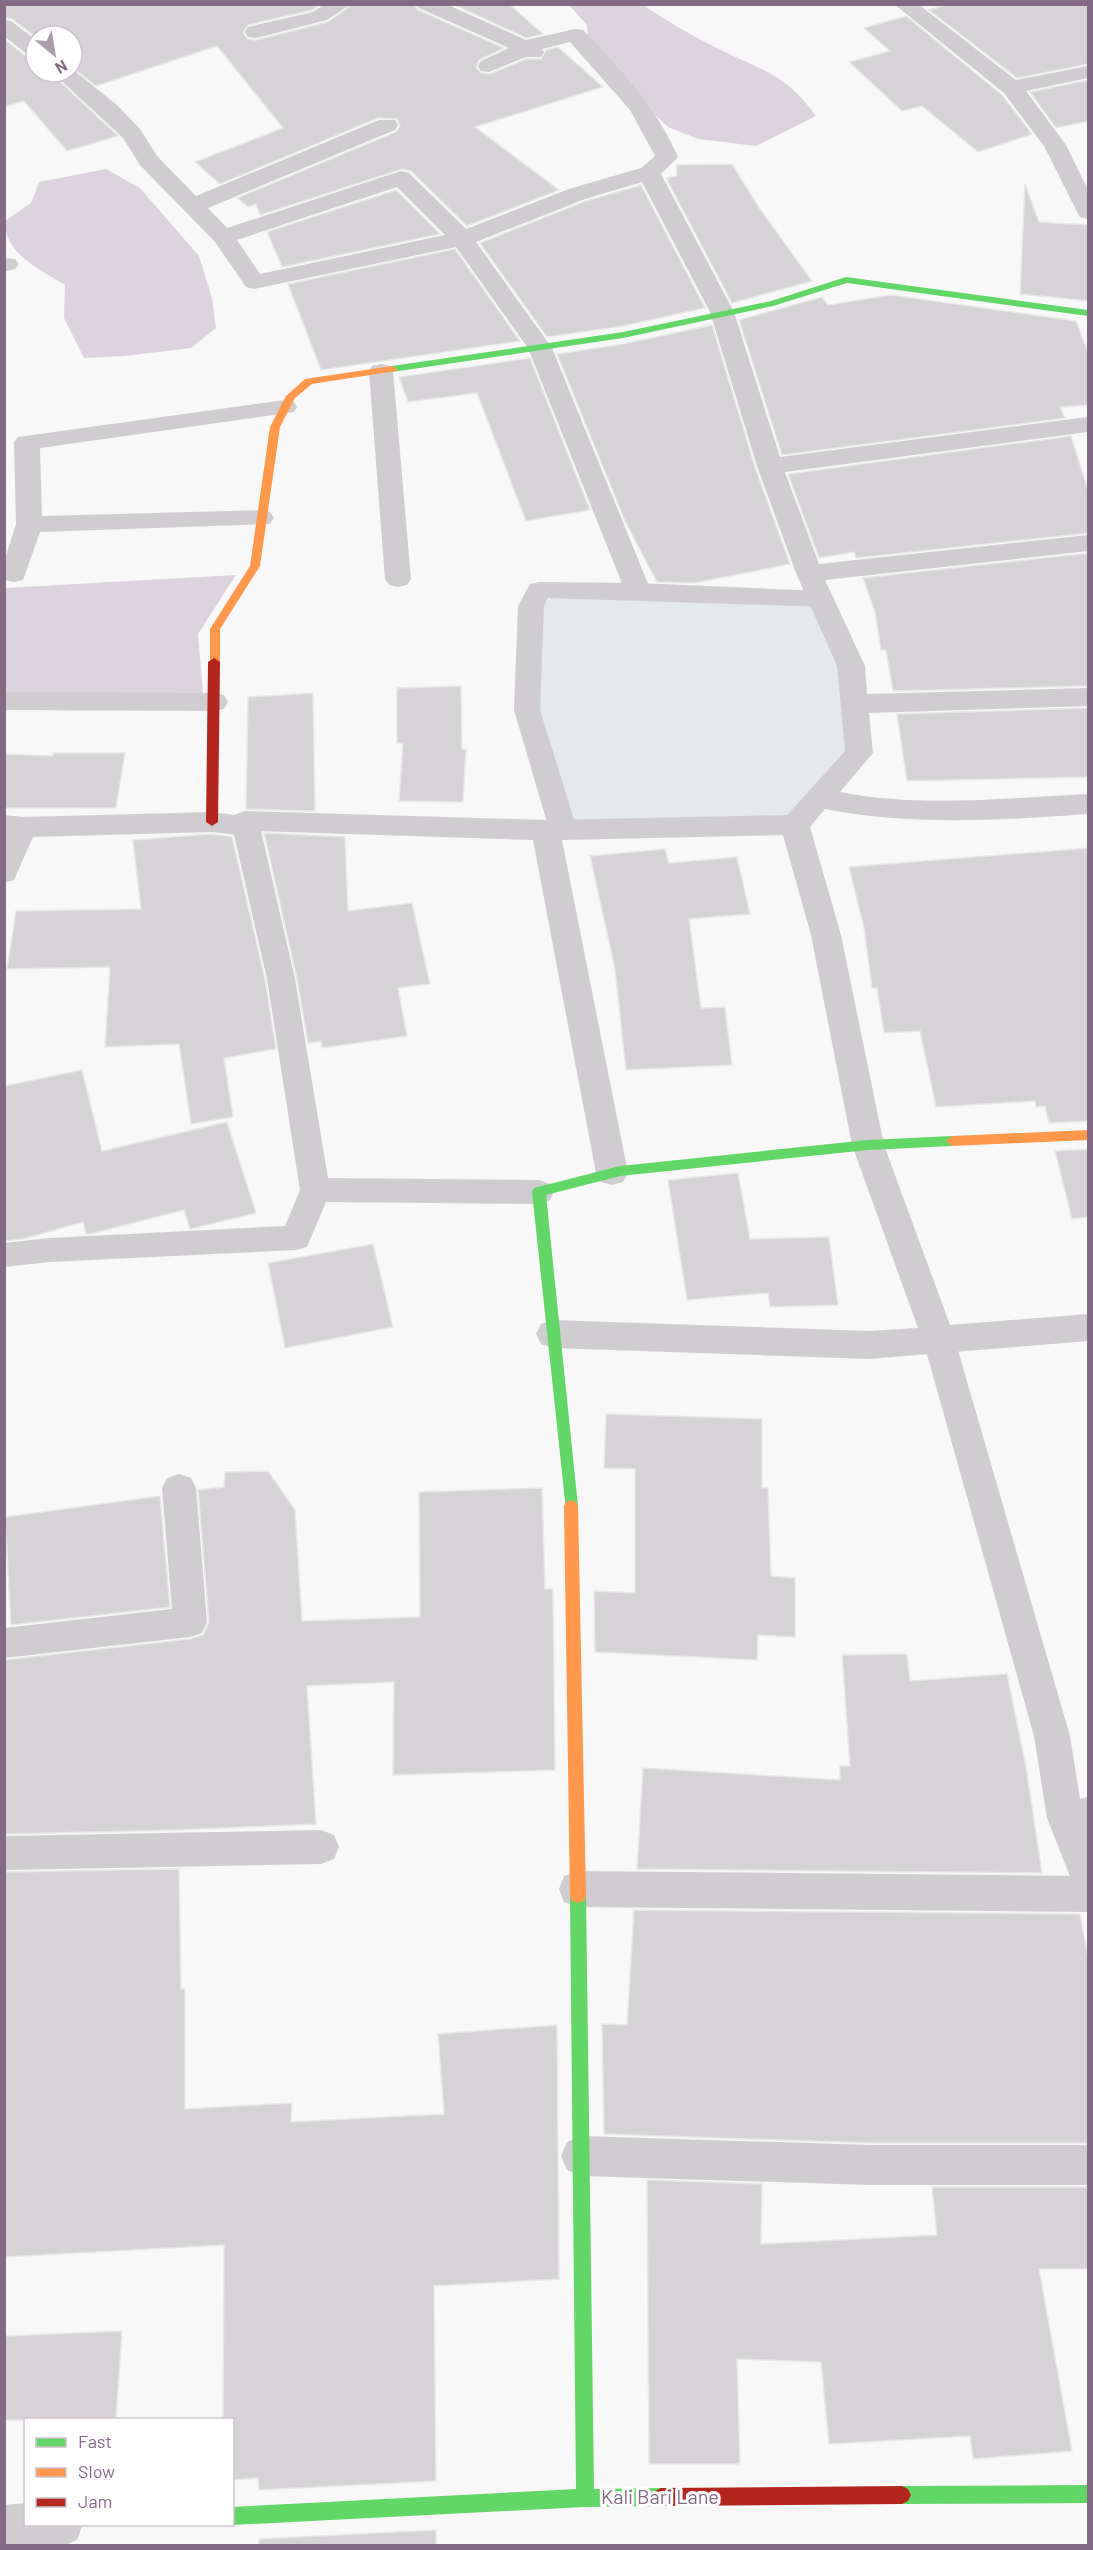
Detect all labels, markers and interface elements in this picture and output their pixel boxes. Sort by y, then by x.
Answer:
north arrow [24,24,84,84]
text: N [52,57,71,78]
legend [24,2418,234,2526]
text: Fast [78,2430,112,2452]
text: Slow [78,2460,115,2482]
street label: Kali Bari Lane [601,2484,719,2508]
text: Jam [78,2490,112,2512]

